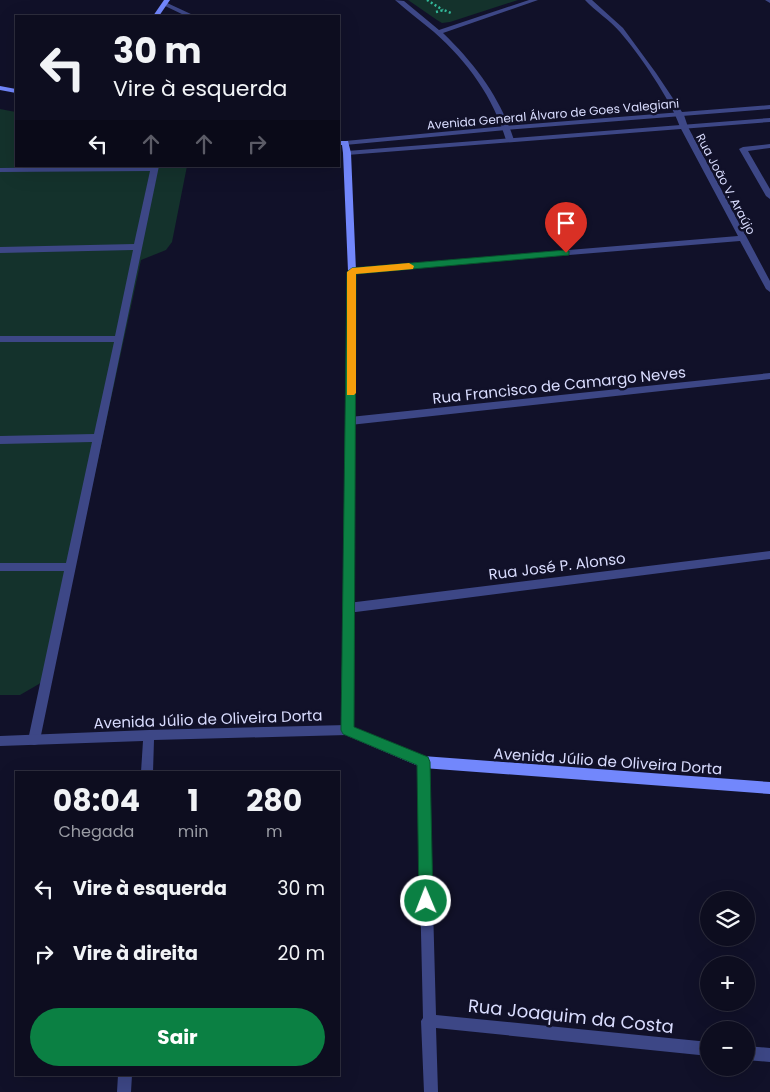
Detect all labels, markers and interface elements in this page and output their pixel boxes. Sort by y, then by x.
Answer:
text: 30 m [113,26,201,75]
icon: left [30,35,95,100]
text: Vire à esquerda [113,73,287,104]
street label: Avenida General Álvaro de Goes Valegiani [426,94,680,134]
icon: left [84,130,112,158]
icon: ahead [137,130,165,158]
icon: ahead [190,130,218,158]
icon: right [243,130,271,158]
street label: Rua João V. Araújo [692,130,760,238]
pin [545,202,587,253]
icon: arrive [552,209,580,237]
street label: Rua Francisco de Camargo Neves [431,361,687,409]
street label: Rua José P. Alonso [487,547,627,585]
street label: Avenida Júlio de Oliveira Dorta [93,705,323,733]
street label: Avenida Júlio de Oliveira Dorta [493,743,723,779]
text: 08:04 [53,779,140,822]
text: 1 [187,779,199,822]
text: 280 [246,779,302,822]
text: Chegada [59,820,134,843]
text: min [178,820,208,843]
text: m [266,820,282,843]
position arrow [399,874,451,926]
icon: left [30,875,58,903]
text: Vire à esquerda [73,875,227,902]
text: 30 m [277,875,325,902]
map controls [700,891,755,1076]
button: layers [700,891,755,946]
icon: right [30,940,58,968]
text: Vire à direita [73,940,198,967]
text: 20 m [277,940,325,967]
button: + [700,956,755,1011]
street label: Rua Joaquim da Costa [467,993,675,1039]
button: Sair [30,1008,325,1066]
button: − [700,1021,755,1076]

